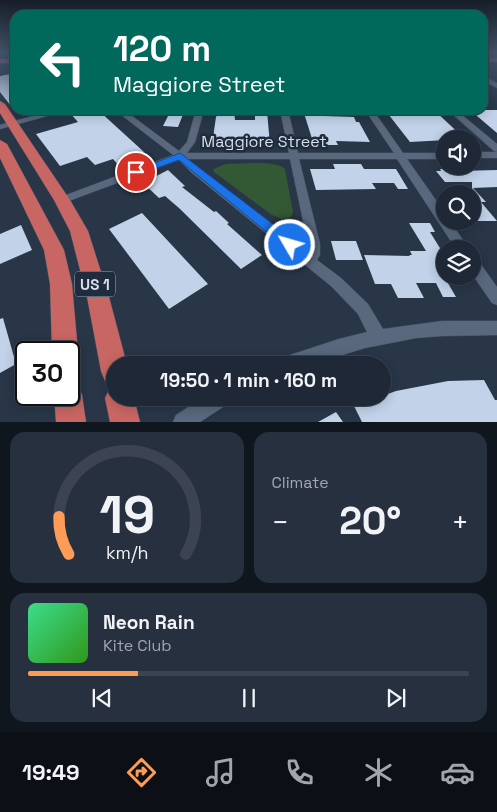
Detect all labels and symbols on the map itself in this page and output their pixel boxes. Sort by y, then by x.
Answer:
street label: Maggiore Street [201,131,327,152]
pin [115,151,157,193]
position arrow [263,218,315,270]
road number: US 1 [75,272,115,296]
speed limit sign: 30 [15,341,80,406]

